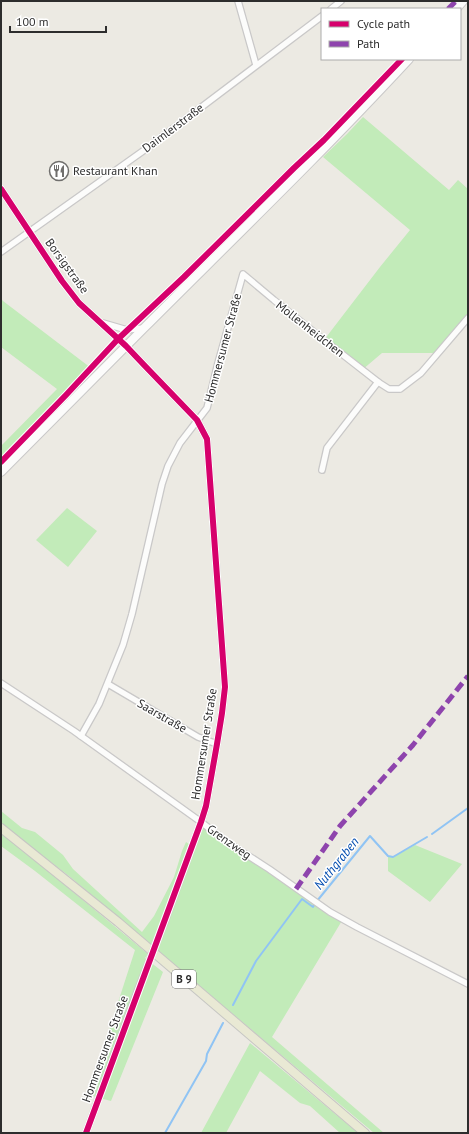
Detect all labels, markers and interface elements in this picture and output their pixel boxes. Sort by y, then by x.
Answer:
scale bar [10,8,106,34]
legend [321,8,461,60]
text: 100 m [16,14,49,29]
text: Cycle path [357,16,410,31]
text: Path [357,36,380,51]
street label: Daimlerstraße [139,100,206,155]
restaurant icon: Restaurant Khan [48,160,70,182]
place label: Restaurant Khan [73,163,157,178]
street label: Borsigstraße [42,235,92,296]
street label: Hommersumer Straße [201,292,244,404]
street label: Mollenheidchen [273,297,347,360]
street label: Hommersumer Straße [187,687,220,801]
street label: Saarstraße [135,695,190,736]
street label: Grenzweg [204,821,254,862]
water label: Nuthgraben [310,833,363,893]
road number: B 9 [172,970,196,988]
street label: Hommersumer Straße [78,993,131,1104]

